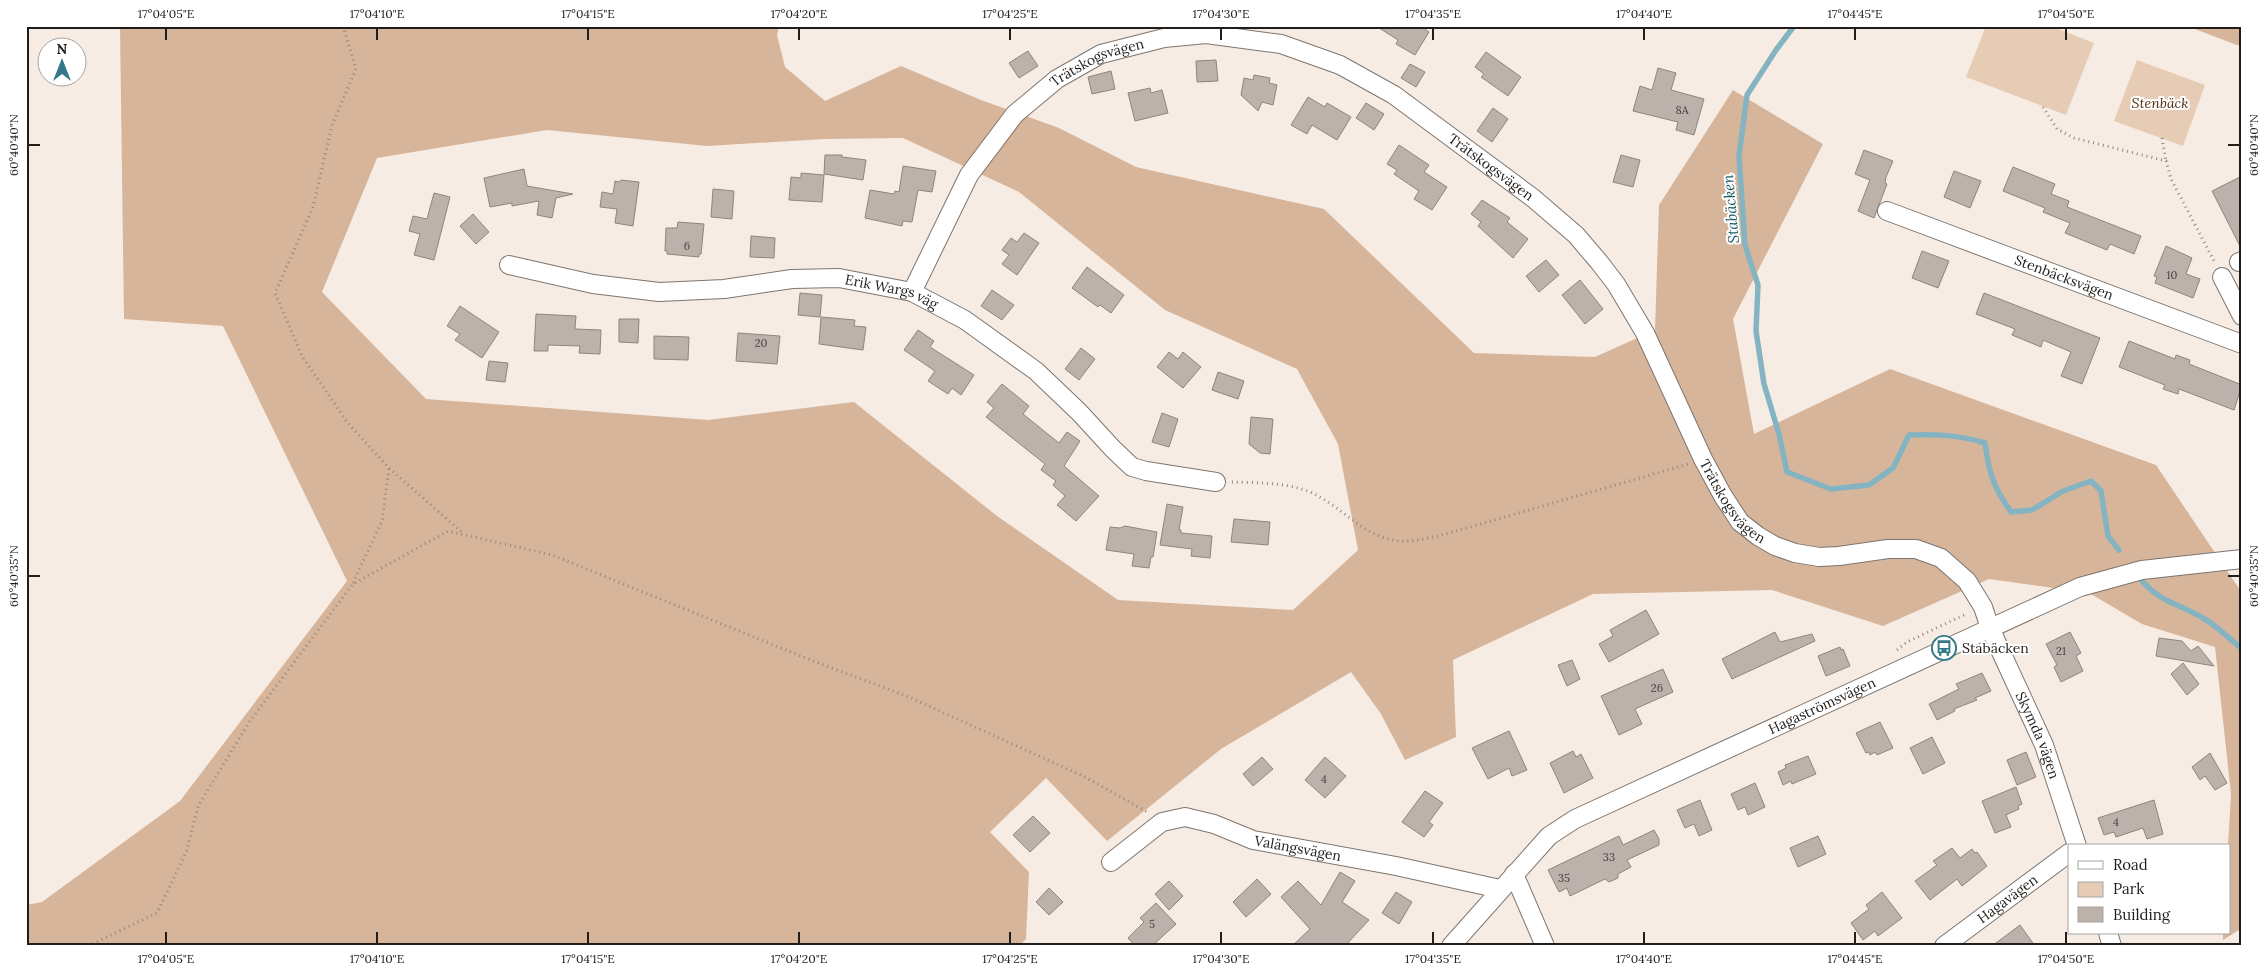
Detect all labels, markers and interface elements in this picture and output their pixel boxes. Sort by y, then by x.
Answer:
text: 17°04'05"E [138,6,194,21]
text: 17°04'10"E [350,6,404,21]
text: 17°04'15"E [561,6,615,21]
text: 17°04'20"E [771,6,827,21]
text: 17°04'25"E [982,6,1038,21]
text: 17°04'30"E [1193,6,1249,21]
text: 17°04'35"E [1405,6,1461,21]
text: 17°04'40"E [1616,6,1672,21]
text: 17°04'45"E [1827,6,1883,21]
text: 17°04'50"E [2038,6,2094,21]
street label: Trätskogsvägen [1046,34,1146,90]
north arrow [38,38,88,88]
text: N [57,40,68,58]
park label: Stenbäck [2131,94,2189,112]
house number: 8A [1675,103,1690,117]
text: 60°40'40"N [6,114,21,176]
text: 60°40'40"N [2246,114,2261,176]
street label: Trätskogsvägen [1445,130,1538,205]
water label: Stabäcken [1718,173,1743,244]
house number: 6 [684,239,690,253]
street label: Stenbäcksvägen [2012,251,2116,304]
house number: 10 [2167,268,2178,282]
street label: Erik Wargs väg [844,270,942,313]
house number: 20 [755,336,768,350]
street label: Trätskogsvägen [1696,456,1769,548]
text: 60°40'35"N [6,545,21,607]
text: 60°40'35"N [2246,545,2261,607]
bus stop icon: Stabäcken [1931,635,1957,661]
place label: Stabäcken [1962,639,2029,657]
house number: 21 [2056,644,2066,658]
street label: Hagaströmsvägen [1765,673,1879,738]
house number: 26 [1651,681,1663,695]
street label: Skymda vägen [2012,689,2064,782]
house number: 4 [1321,772,1327,786]
house number: 4 [2113,815,2119,829]
street label: Valängsvägen [1252,831,1343,865]
legend [2068,844,2230,934]
house number: 33 [1603,850,1615,864]
text: Road [2113,855,2148,874]
street label: Hagavägen [1974,870,2042,927]
house number: 35 [1558,871,1570,885]
text: Park [2113,879,2144,898]
text: Building [2113,905,2171,924]
house number: 5 [1149,917,1155,931]
text: 17°04'05"E [138,951,194,966]
text: 17°04'10"E [350,951,404,966]
text: 17°04'15"E [561,951,615,966]
text: 17°04'20"E [771,951,827,966]
text: 17°04'25"E [982,951,1038,966]
text: 17°04'30"E [1193,951,1249,966]
text: 17°04'35"E [1405,951,1461,966]
text: 17°04'40"E [1616,951,1672,966]
text: 17°04'45"E [1827,951,1883,966]
text: 17°04'50"E [2038,951,2094,966]

